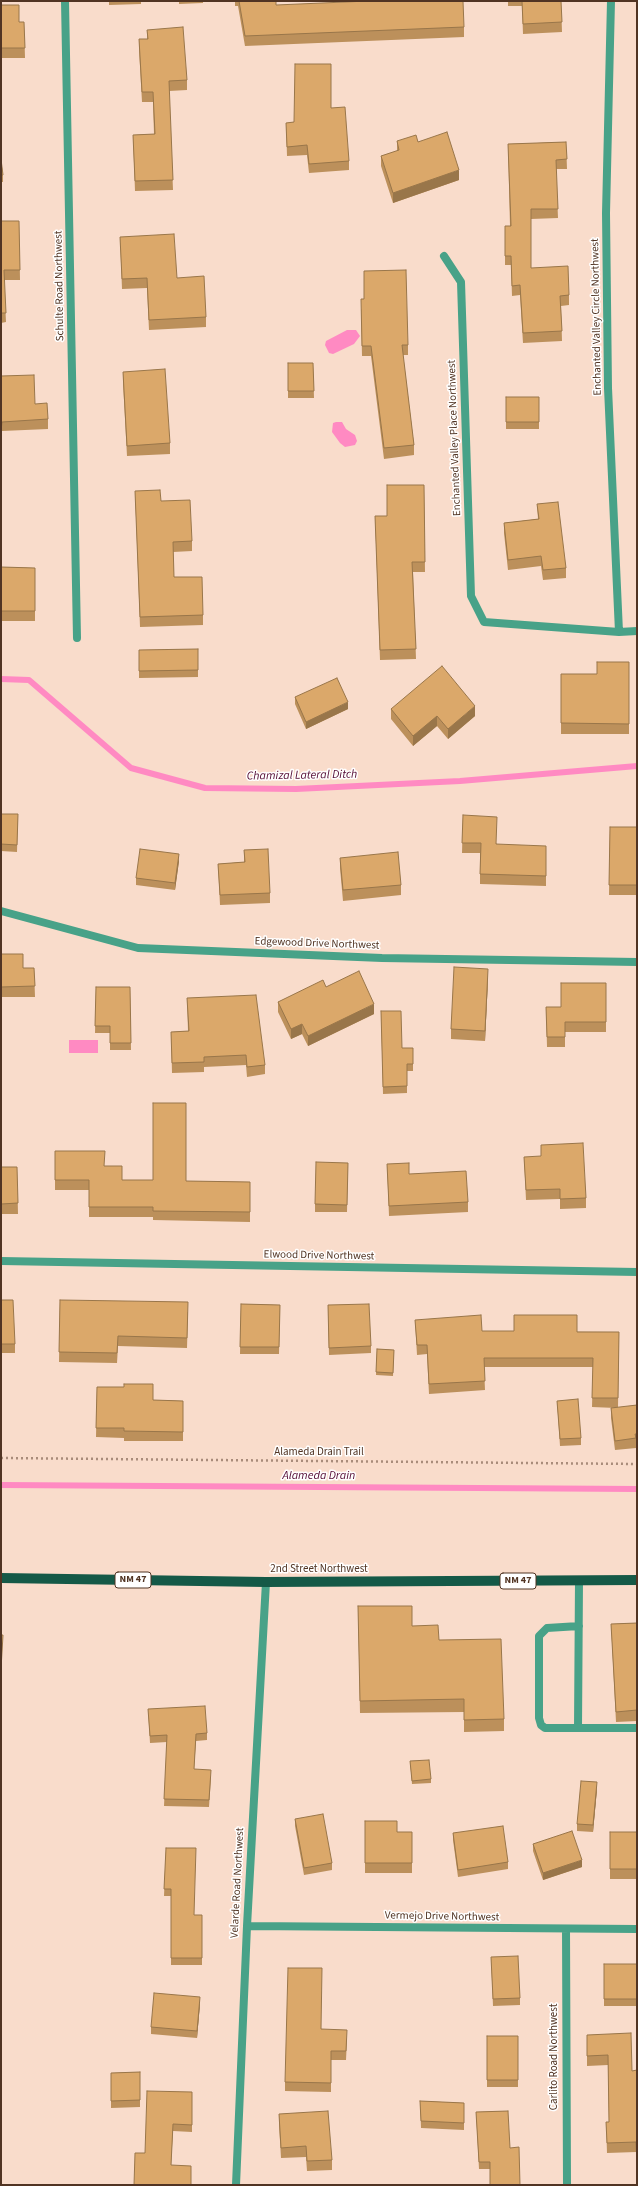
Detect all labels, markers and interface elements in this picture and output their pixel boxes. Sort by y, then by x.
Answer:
street label: Schulte Road Northwest [52,231,68,341]
street label: Enchanted Valley Circle Northwest [589,238,605,396]
street label: Enchanted Valley Place Northwest [446,360,464,516]
water label: Chamizal Lateral Ditch [247,768,357,784]
street label: Edgewood Drive Northwest [254,935,380,953]
street label: Elwood Drive Northwest [264,1248,374,1264]
street label: Alameda Drain Trail [274,1446,364,1460]
water label: Alameda Drain [283,1469,355,1483]
street label: 2nd Street Northwest [270,1563,368,1577]
road number: NM 47 [115,1572,151,1588]
road number: NM 47 [500,1573,536,1589]
street label: Velarde Road Northwest [229,1827,247,1939]
street label: Vermejo Drive Northwest [385,1909,499,1925]
street label: Carlito Road Northwest [548,2004,562,2110]

